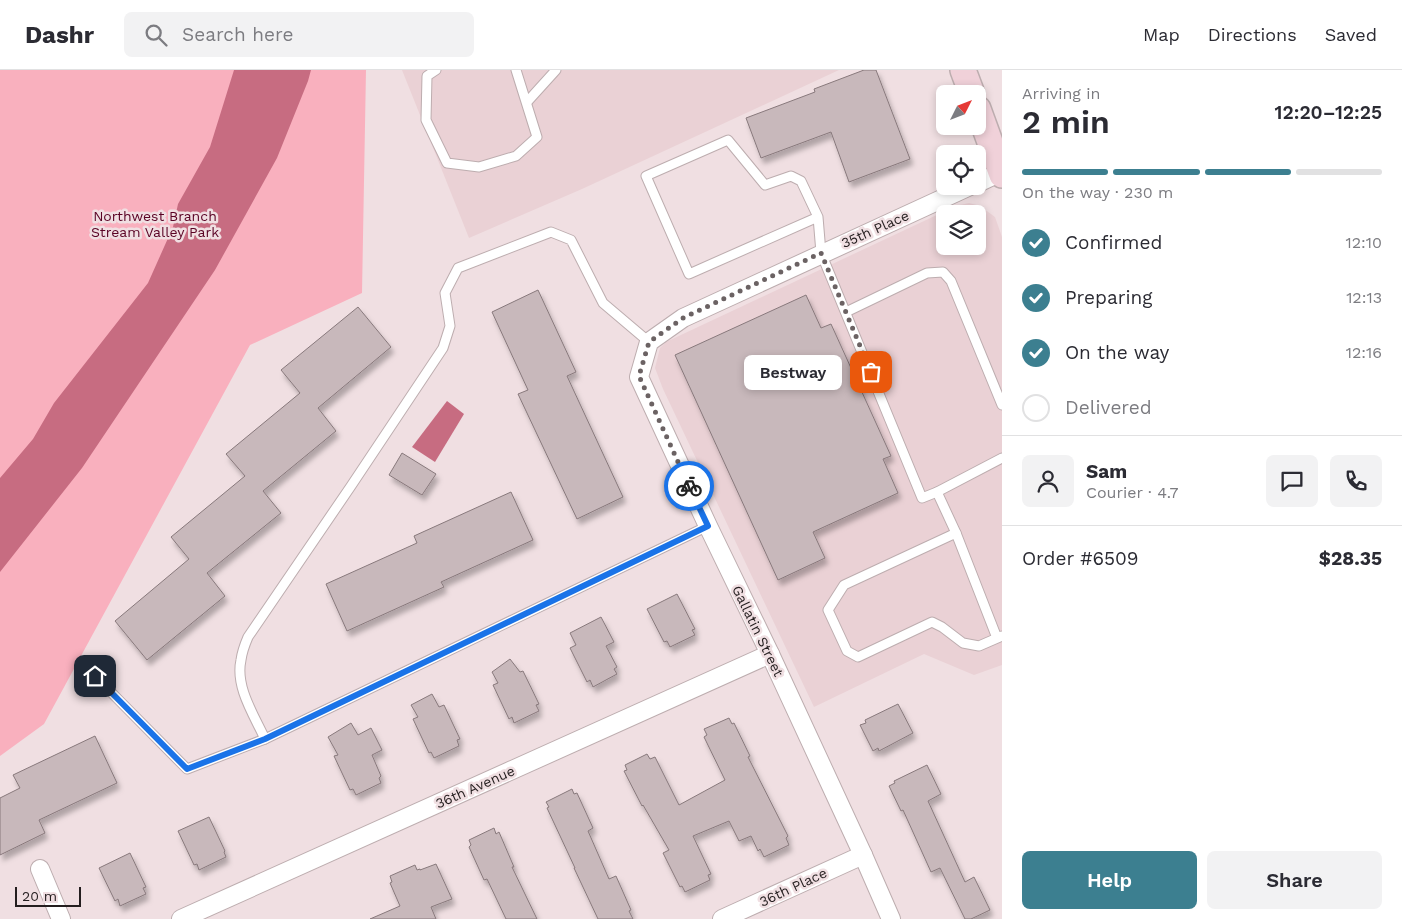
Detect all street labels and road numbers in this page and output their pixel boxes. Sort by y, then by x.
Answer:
street label: 35th Place [839,207,911,251]
street label: Gallatin Street [729,583,787,679]
street label: 36th Avenue [433,762,517,812]
street label: 36th Place [757,864,829,910]

